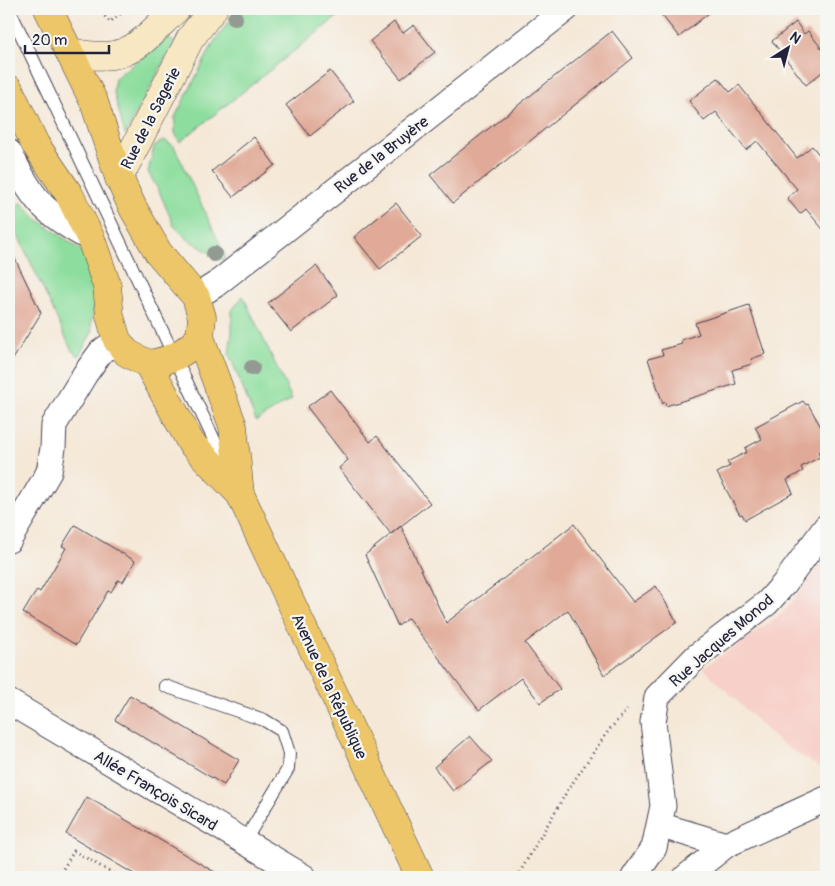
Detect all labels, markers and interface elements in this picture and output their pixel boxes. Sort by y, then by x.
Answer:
scale bar [25,22,109,54]
north arrow [762,22,812,72]
text: N [787,28,804,48]
text: 20 m [32,31,67,50]
street label: Rue de la Sagerie [117,64,185,173]
street label: Rue de la Bruyère [330,112,433,198]
street label: Rue Jacques Monod [665,590,778,692]
street label: Avenue de la République [287,611,372,762]
street label: Allée François Sicard [90,746,221,836]

